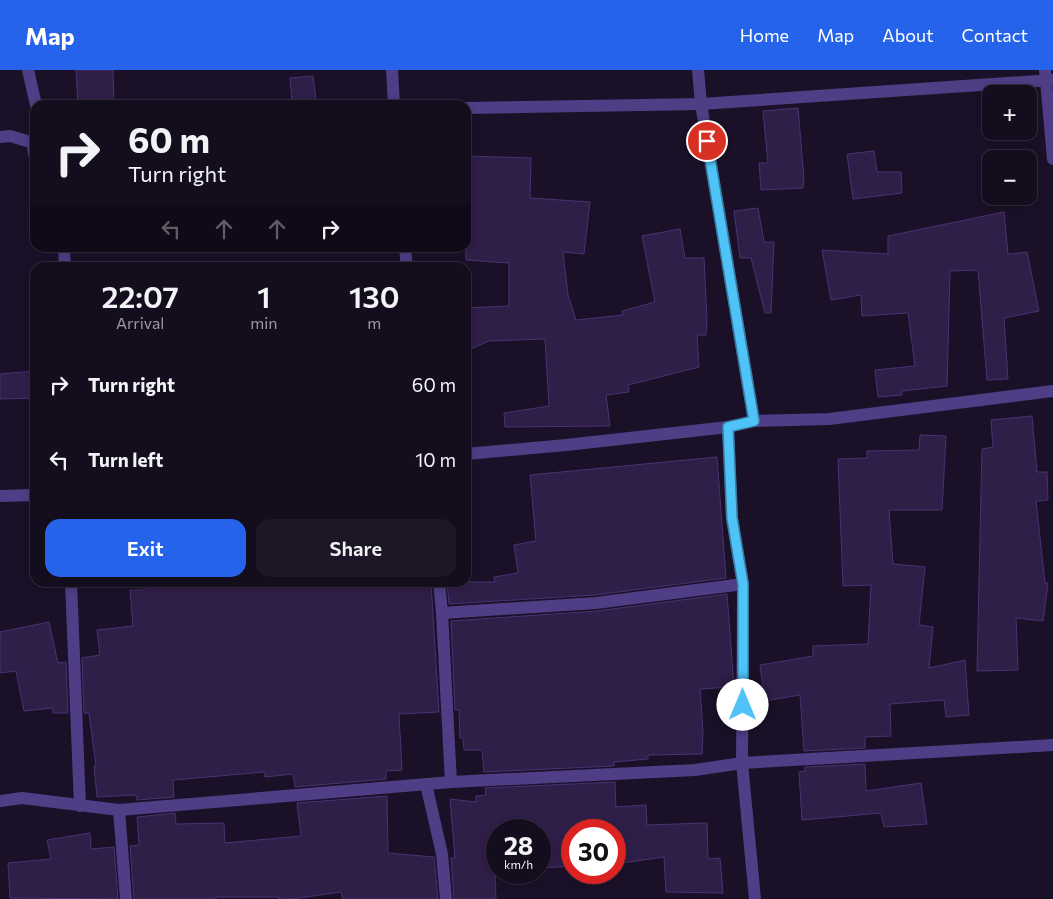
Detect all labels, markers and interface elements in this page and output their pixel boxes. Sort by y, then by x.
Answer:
text: Map [25,21,75,50]
text: Home [740,24,789,46]
text: Map [817,24,854,46]
text: About [882,24,934,46]
text: Contact [962,24,1028,46]
map controls [982,85,1037,205]
button: + [982,85,1037,140]
text: 60 m [128,117,210,160]
icon: right [45,120,110,185]
pin [686,120,728,162]
icon: arrive [693,127,721,155]
button: − [982,150,1037,205]
text: Turn right [128,160,226,187]
icon: left [157,215,185,243]
icon: ahead [210,215,238,243]
icon: ahead [263,215,291,243]
icon: right [316,215,344,243]
text: 22:07 [101,277,179,314]
text: 1 [257,277,271,314]
text: 130 [349,277,400,314]
text: Arrival [116,313,164,332]
text: min [250,313,278,332]
text: m [367,313,381,332]
icon: right [45,371,73,399]
text: Turn right [88,373,175,396]
text: 60 m [412,373,456,396]
icon: left [45,446,73,474]
text: Turn left [88,448,163,471]
text: 10 m [415,448,456,471]
button: Exit [45,519,246,577]
button: Share [256,519,456,577]
position arrow [716,678,768,730]
speed limit sign: 30 [561,819,626,884]
text: 28 [504,830,533,860]
text: km/h [504,857,533,871]

